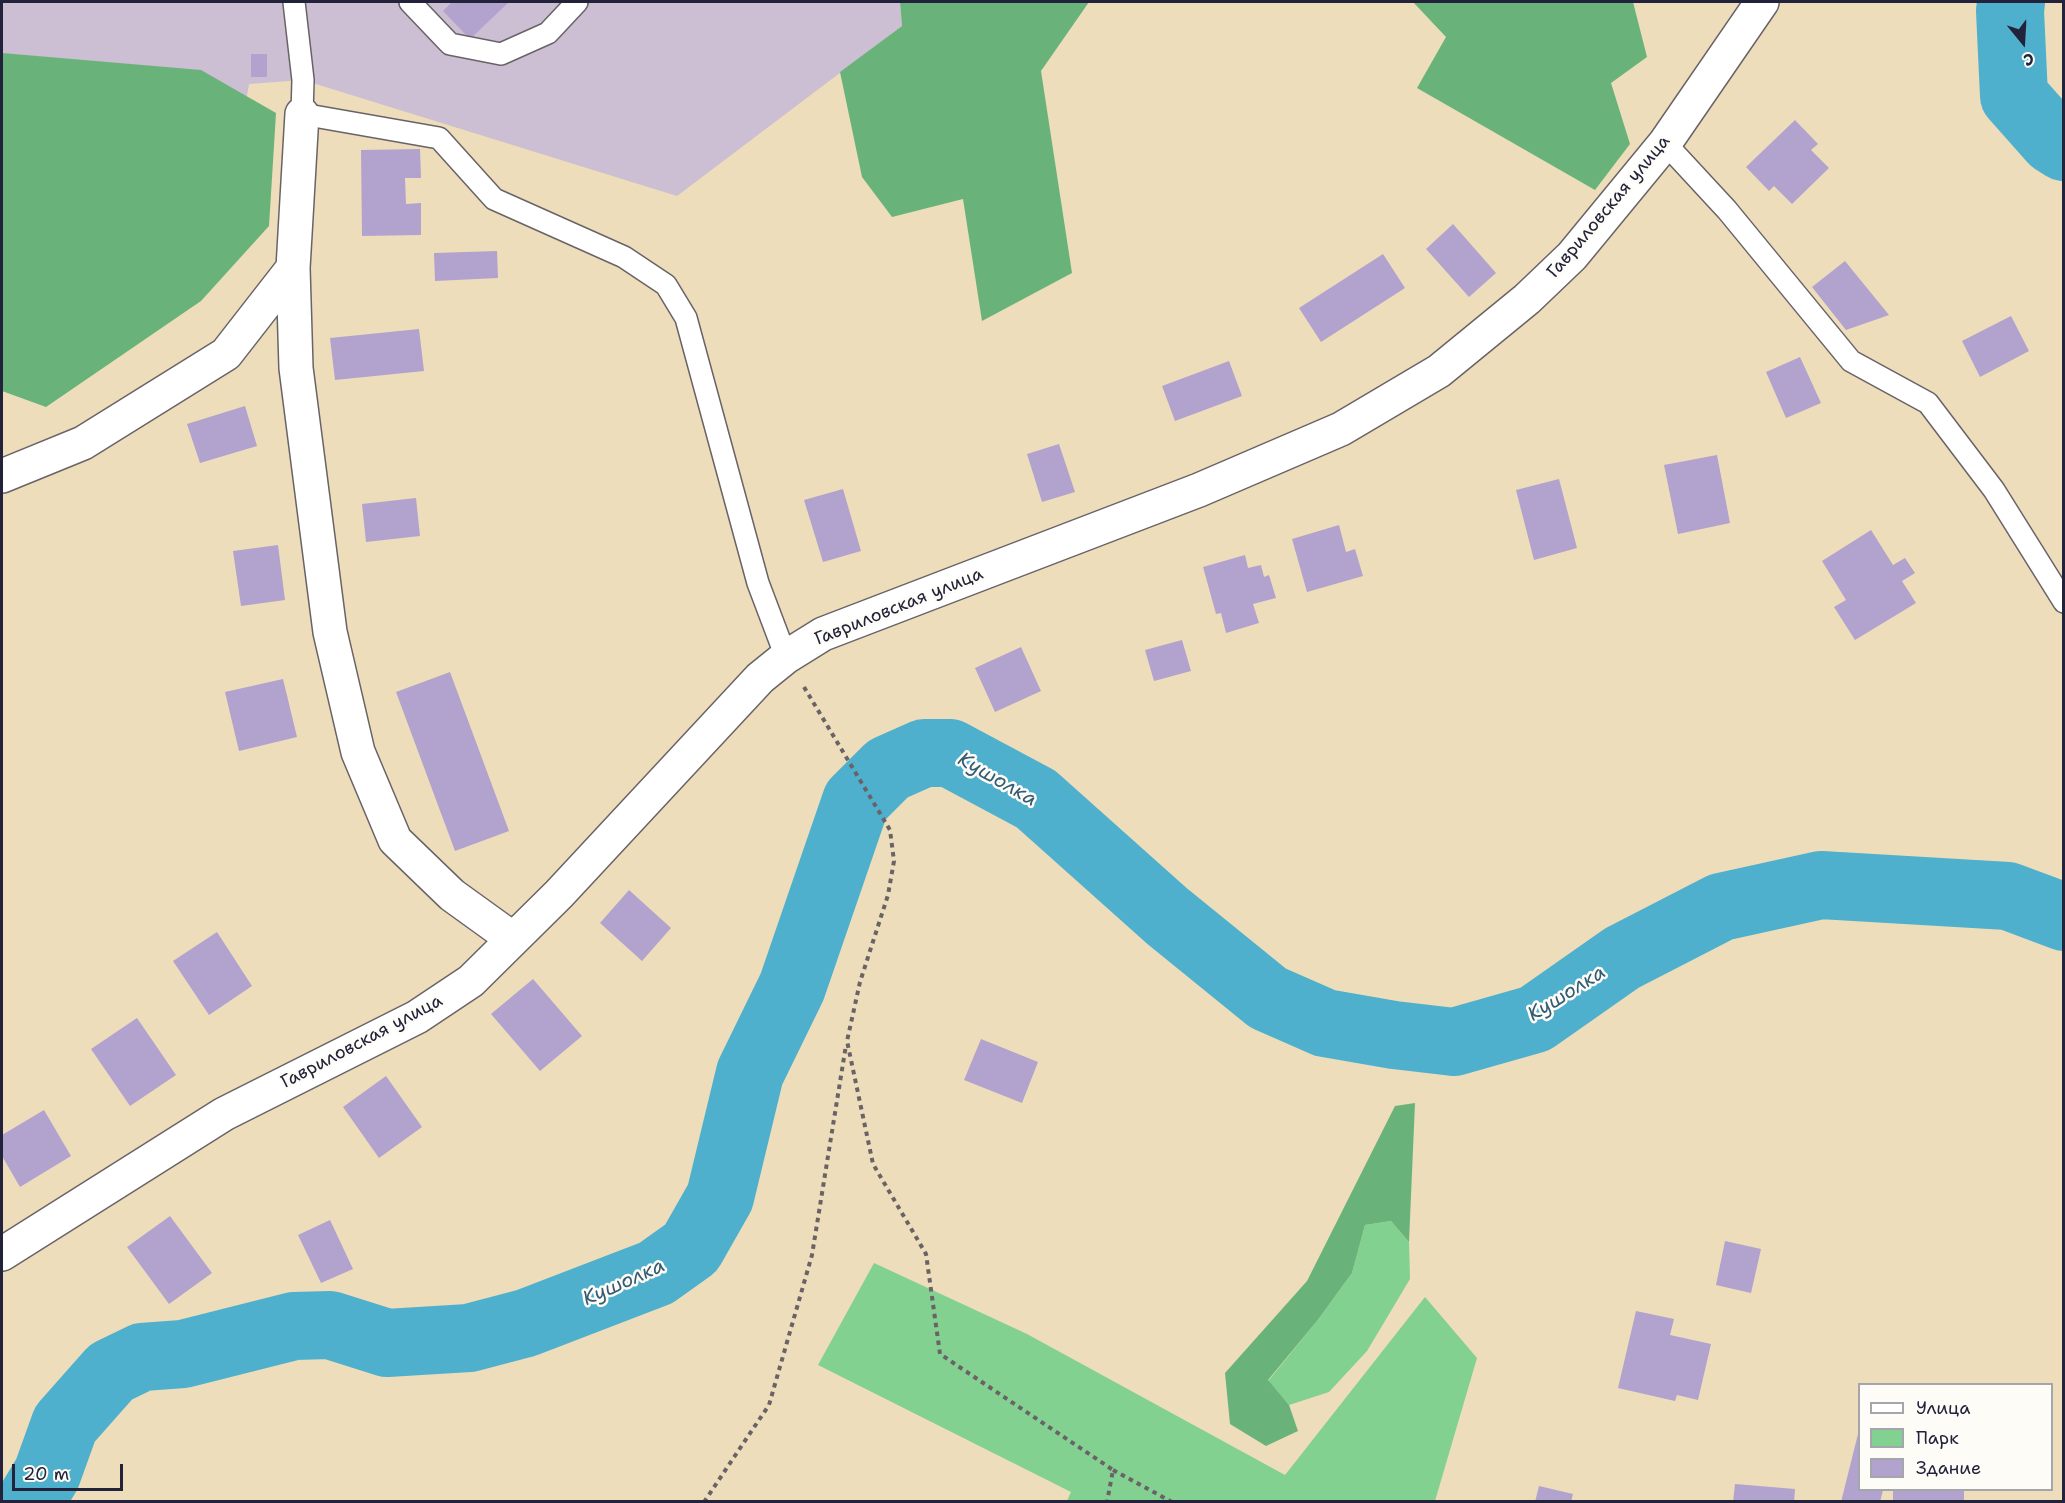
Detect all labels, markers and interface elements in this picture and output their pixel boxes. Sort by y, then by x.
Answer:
north arrow [1993,12,2053,72]
text: С [2021,48,2037,71]
street label: Гавриловская улица [1543,131,1675,283]
street label: Гавриловская улица [812,563,986,651]
water label: Кушолка [953,748,1041,812]
water label: Кушолка [1524,961,1610,1027]
street label: Гавриловская улица [278,990,446,1094]
water label: Кушолка [579,1254,669,1312]
legend [1858,1383,2053,1491]
text: Улица [1916,1396,1970,1420]
text: Парк [1916,1426,1959,1450]
scale bar [15,1452,126,1490]
text: Здание [1916,1456,1981,1480]
text: 20 m [23,1462,69,1486]

